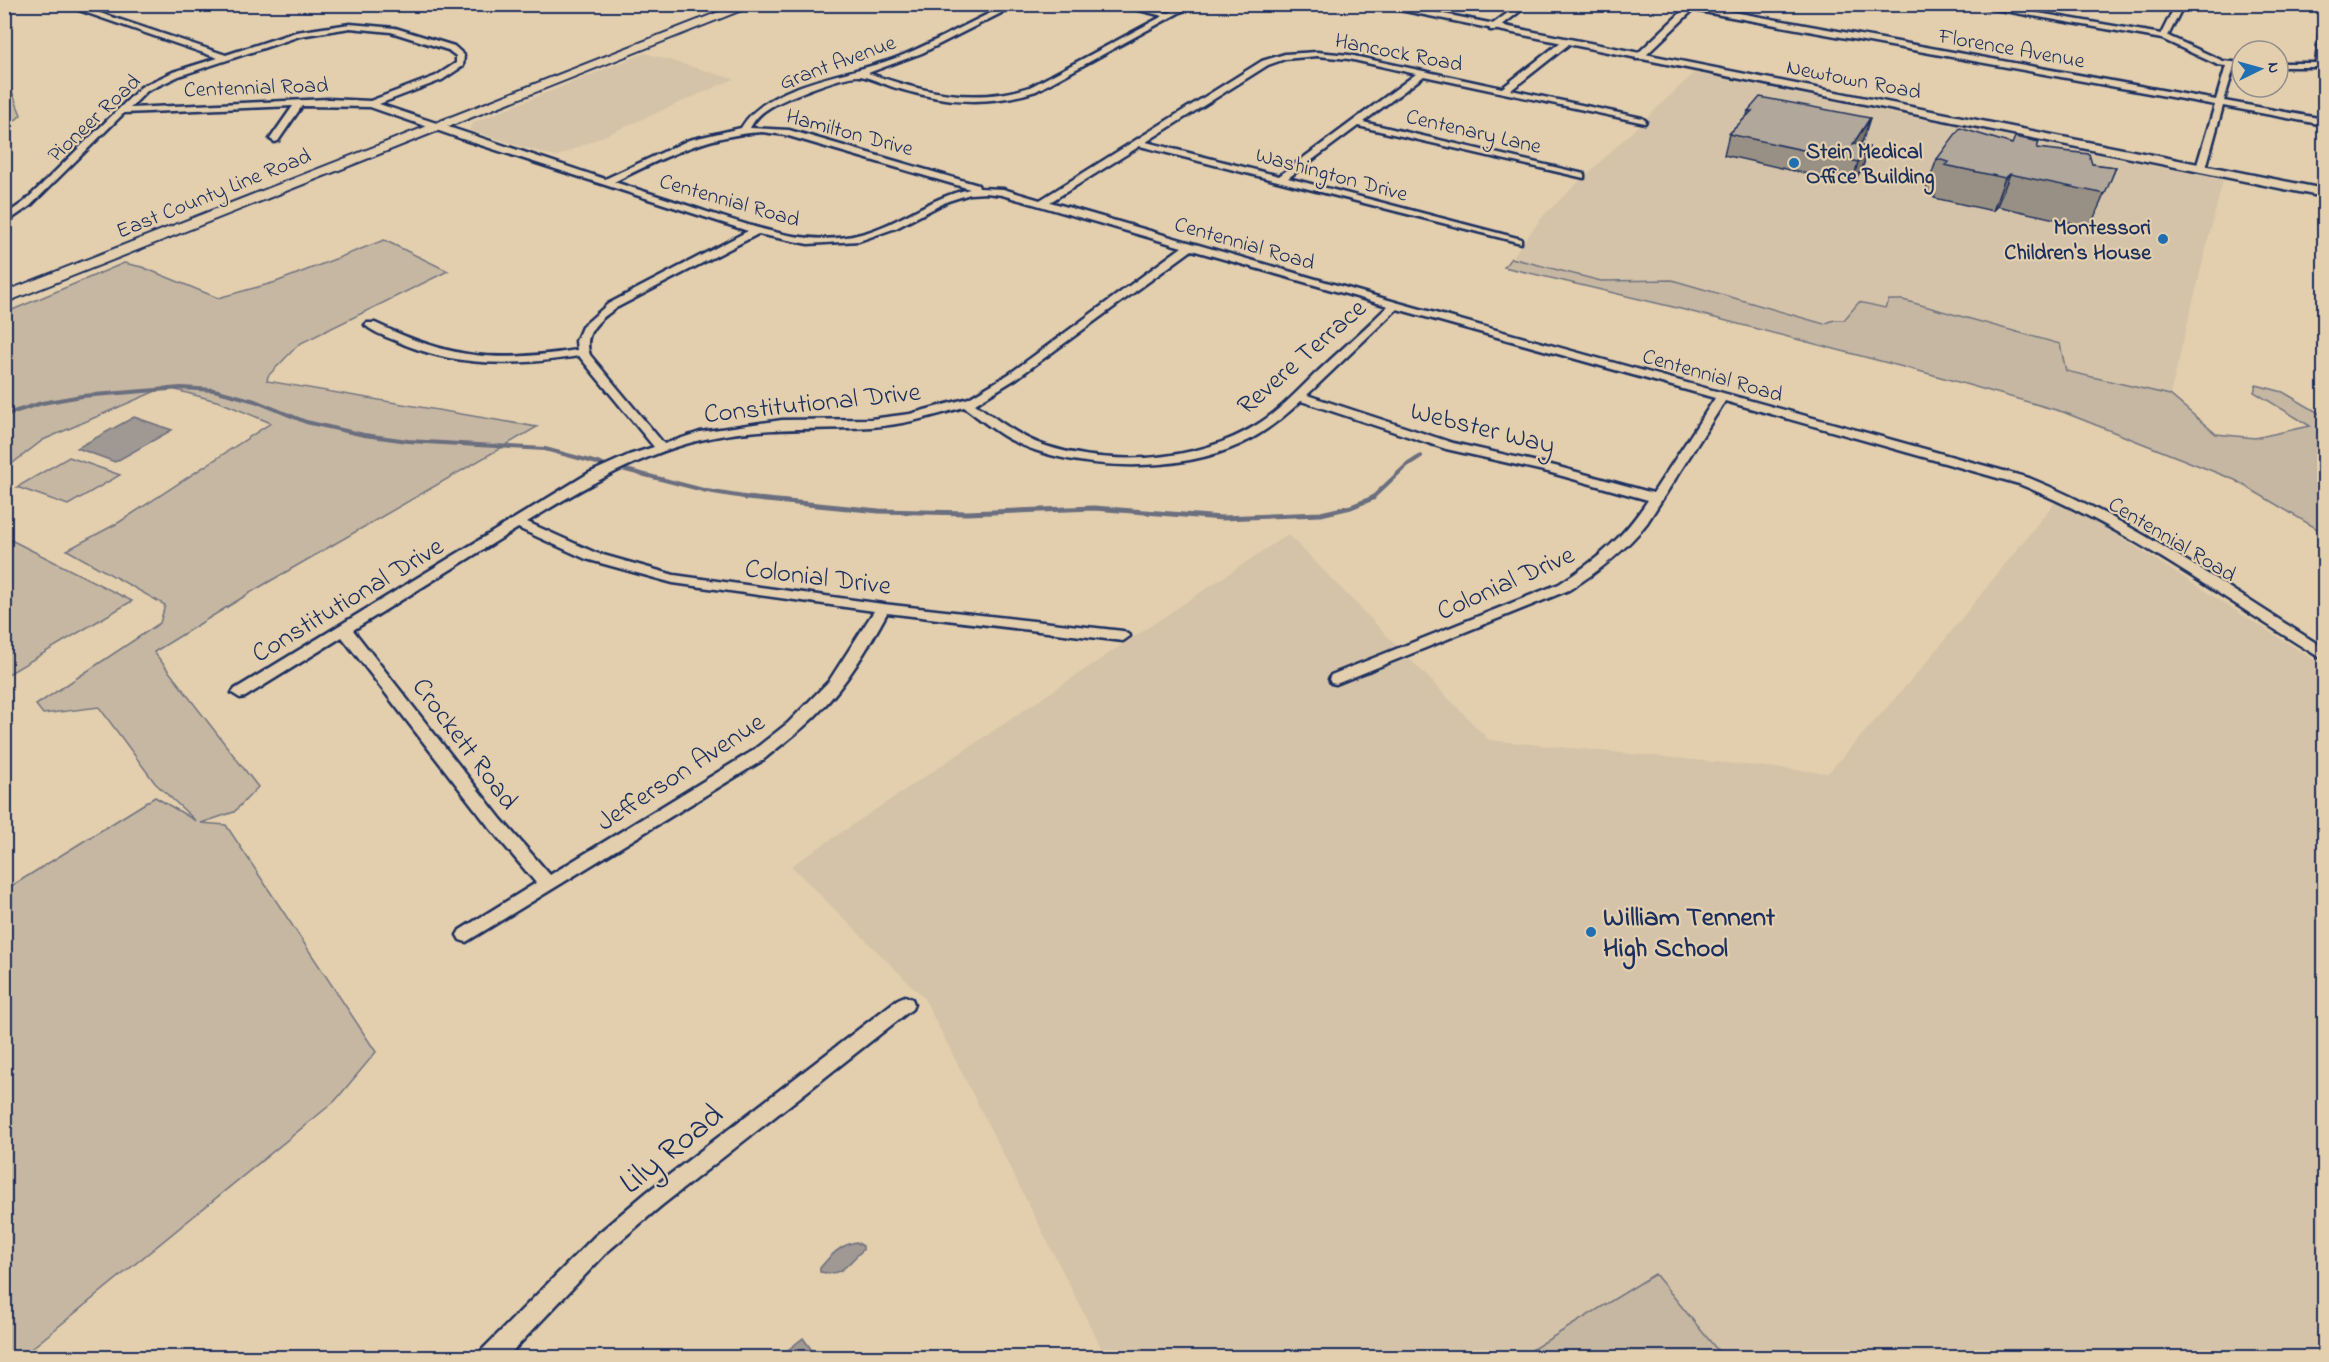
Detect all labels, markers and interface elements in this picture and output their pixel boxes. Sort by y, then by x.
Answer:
street label: Florence Avenue [1935,21,2087,79]
street label: Hancock Road [1332,26,1465,82]
street label: Grant Avenue [775,28,901,100]
north arrow [2230,39,2290,99]
street label: Newtown Road [1783,52,1924,110]
text: N [2261,61,2285,74]
street label: Pioneer Road [41,67,149,171]
street label: Centennial Road [183,70,329,108]
street label: Hamilton Drive [782,102,917,166]
street label: Centenary Lane [1402,102,1544,165]
place label: Stein Medical Office Building [1806,137,1935,195]
street label: Washington Drive [1251,140,1411,213]
street label: East County Line Road [112,141,317,249]
marker: Stein Medical Office Building [1787,156,1801,170]
street label: Centennial Road [655,167,803,237]
street label: Centennial Road [1170,210,1318,280]
place label: Montessori Children's House [2004,213,2152,270]
marker: Montessori Children's House [2156,232,2170,246]
street label: Revere Terrace [1229,290,1377,425]
street label: Centennial Road [1638,342,1786,412]
street label: Constitutional Drive [702,374,924,435]
street label: Webster Way [1406,393,1559,466]
street label: Centennial Road [2101,490,2242,592]
street label: Constitutional Drive [245,528,452,674]
street label: Colonial Drive [1431,536,1582,632]
street label: Colonial Drive [742,550,894,607]
street label: Crockett Road [401,670,527,819]
street label: Jefferson Avenue [590,704,774,842]
place label: William Tennent High School [1603,899,1776,970]
marker: William Tennent High School [1584,925,1598,939]
street label: Lily Road [610,1093,735,1207]

